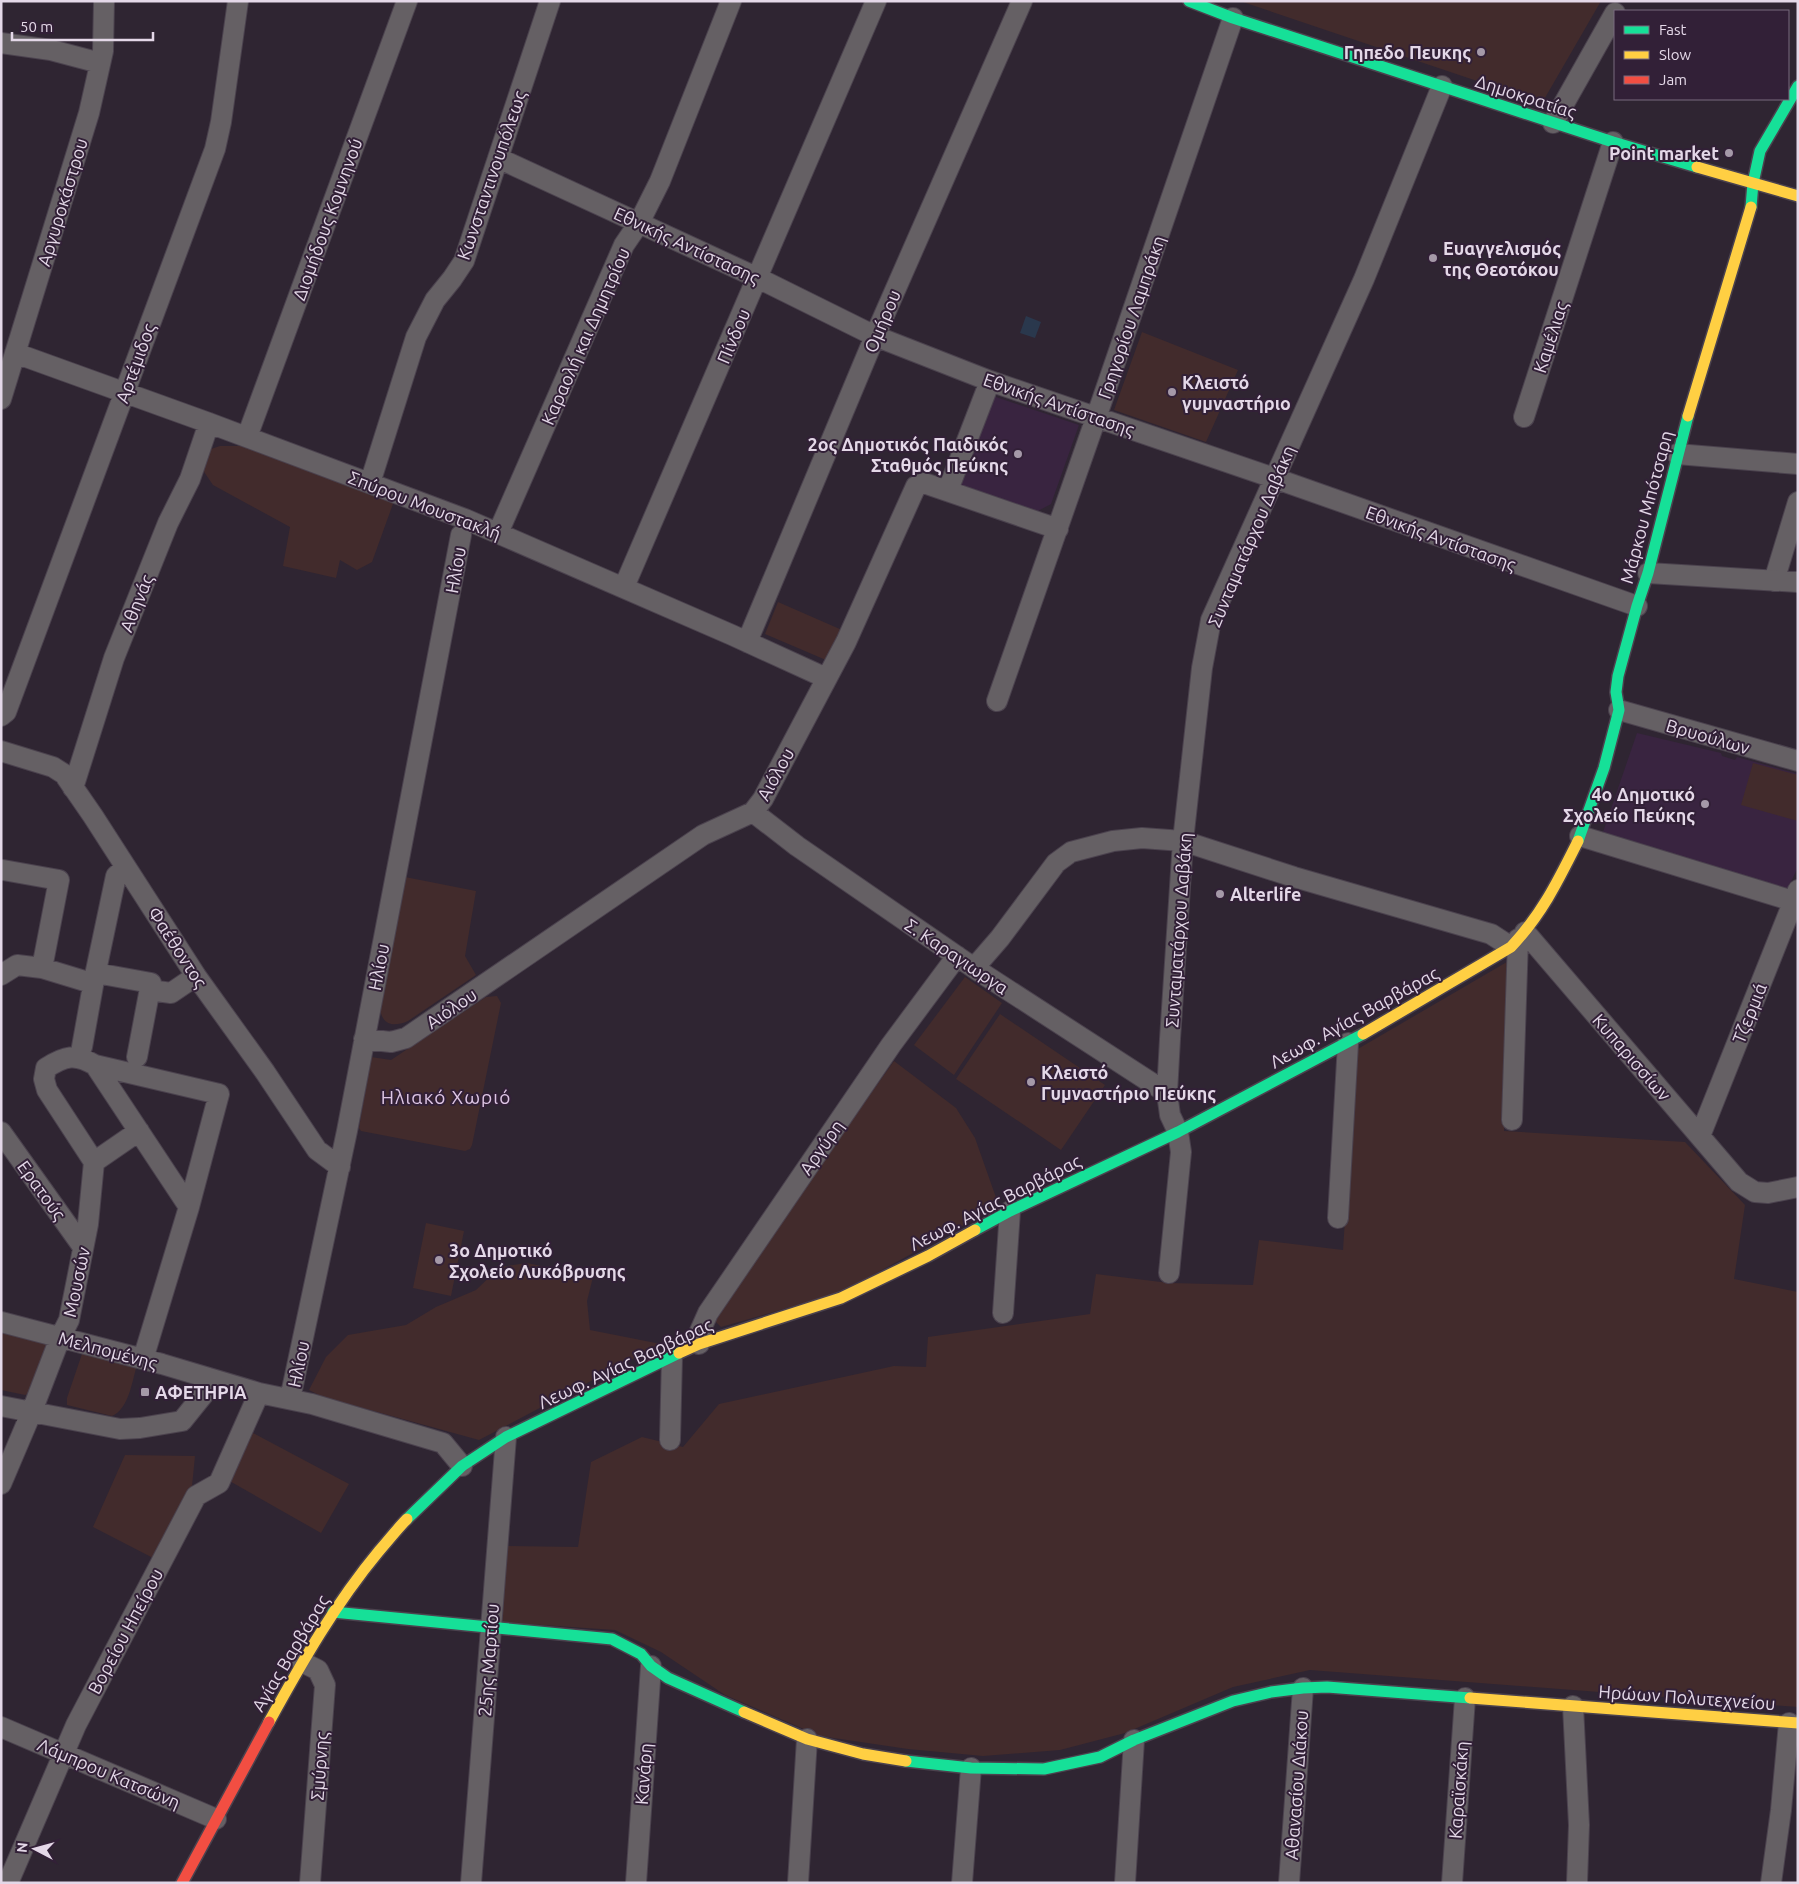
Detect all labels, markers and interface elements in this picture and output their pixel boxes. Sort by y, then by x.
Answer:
scale bar [12,10,154,42]
legend [1614,10,1789,100]
text: 50 m [20,18,53,35]
text: Fast [1659,21,1687,38]
place label: Γηπεδο Πευκης [1344,42,1471,63]
marker: Γηπεδο Πευκης [1475,46,1487,58]
text: Slow [1659,46,1692,63]
street label: Δημοκρατίας [1473,70,1579,123]
text: Jam [1659,71,1687,88]
street label: Κωνσταντινουπόλεως [453,88,530,263]
street label: Διομήδους Κομνηνού [288,135,367,303]
street label: Αργυροκάστρου [33,136,91,268]
place label: Point market [1609,143,1719,163]
marker: Point market [1723,147,1735,159]
street label: Εθνικής Αντίστασης [611,202,763,288]
street label: Γρηγορίου Λαμπράκη [1094,233,1168,401]
place label: Ευαγγελισμός της Θεοτόκου [1443,238,1561,280]
street label: Καραολή και Δημητρίου [537,244,633,428]
marker: Ευαγγελισμός της Θεοτόκου [1427,252,1439,264]
street label: Ομήρου [860,287,904,355]
street label: Καμέλιας [1529,299,1572,376]
street label: Πίνδου [713,306,753,366]
street label: Αρτέμιδος [111,320,160,406]
street label: Εθνικής Αντίστασης [981,369,1137,440]
place label: Κλειστό γυμναστήριο [1182,372,1291,413]
marker: Κλειστό γυμναστήριο [1166,386,1178,398]
street label: Μάρκου Μπότσαρη [1616,428,1676,586]
place label: 2ος Δημοτικός Παιδικός Σταθμός Πεύκης [808,434,1008,476]
street label: Συνταματάρχου Δαβάκη [1204,442,1298,630]
marker: 2ος Δημοτικός Παιδικός Σταθμός Πεύκης [1012,448,1024,460]
street label: Σπύρου Μουστακλή [346,467,504,543]
street label: Εθνικής Αντίστασης [1363,502,1519,575]
street label: Ηλίου [441,545,469,595]
street label: Αθηνάς [115,571,157,635]
street label: Βρυούλων [1664,715,1752,758]
street label: Αιόλου [753,744,797,804]
place label: 4o Δημοτικό Σχολείο Πεύκης [1563,784,1695,826]
marker: 4o Δημοτικό Σχολείο Πεύκης [1699,798,1711,810]
street label: Συνταματάρχου Δαβάκη [1161,832,1195,1028]
place label: Alterlife [1230,884,1301,904]
marker: Alterlife [1214,888,1226,900]
street label: Φαέθοντος [144,903,211,992]
street label: Σ. Καραγιωργα [902,914,1012,998]
street label: Ηλίου [364,942,392,992]
street label: Λεωφ. Αγίας Βαρβάρας [1266,962,1442,1073]
street label: Τζερμιά [1728,980,1771,1046]
street label: Αιόλου [422,984,480,1032]
street label: Κυπαρισσίων [1589,1010,1675,1105]
place label: Κλειστό Γυμναστήριο Πεύκης [1041,1062,1216,1104]
marker: Κλειστό Γυμναστήριο Πεύκης [1025,1076,1037,1088]
district label: Ηλιακό Χωριό [381,1086,511,1108]
street label: Αργύρη [795,1116,847,1178]
street label: Λεωφ. Αγίας Βαρβάρας [906,1150,1084,1255]
street label: Ερατούς [13,1156,70,1224]
place label: 3ο Δημοτικό Σχολείο Λυκόβρυσης [449,1240,626,1282]
street label: Μουσών [59,1245,93,1319]
marker: 3ο Δημοτικό Σχολείο Λυκόβρυσης [433,1254,445,1266]
street label: Λεωφ. Αγίας Βαρβάρας [535,1314,716,1413]
street label: Μελπομένης [56,1327,160,1374]
street label: Ηλίου [283,1339,313,1389]
place label: ΑΦΕΤΗΡΙΑ [155,1382,247,1402]
marker: ΑΦΕΤΗΡΙΑ [139,1386,151,1398]
street label: Βορείου Ηπείρου [83,1565,167,1697]
street label: Αγίας Βαρβάρας [247,1591,333,1715]
street label: 25ης Μαρτίου [474,1603,503,1717]
street label: Ηρώων Πολυτεχνείου [1598,1681,1776,1713]
street label: Αθανασίου Διάκου [1281,1710,1311,1860]
street label: Σμύρνης [307,1731,332,1801]
street label: Λάμπρου Κατσώνη [35,1734,183,1812]
street label: Καραϊσκάκη [1445,1740,1471,1840]
street label: Κανάρη [631,1742,655,1806]
north arrow [10,1824,60,1874]
text: N [14,1842,31,1854]

